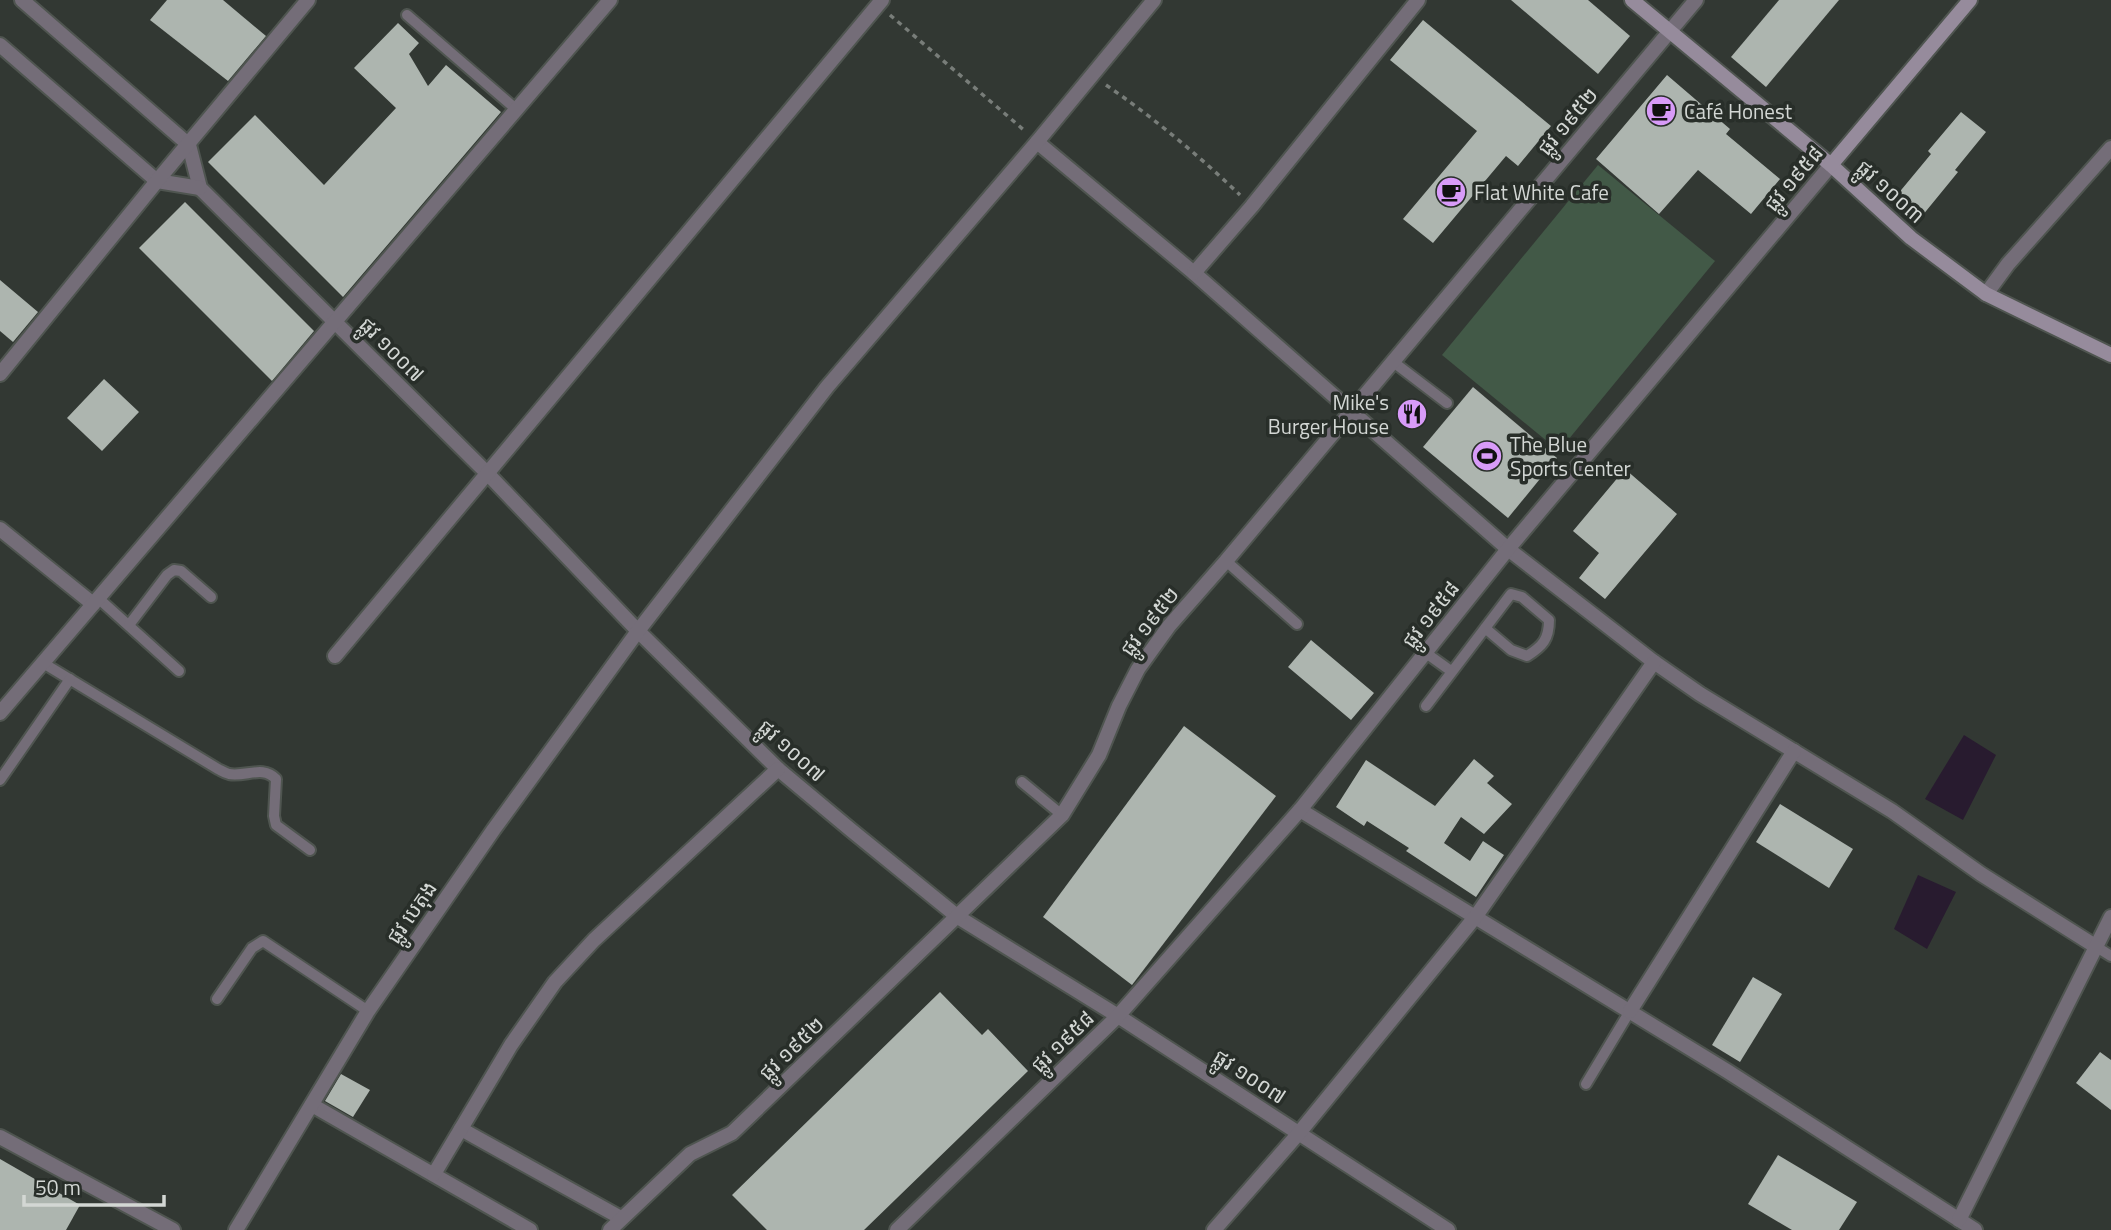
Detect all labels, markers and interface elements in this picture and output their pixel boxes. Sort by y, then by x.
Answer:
street label: ផ្លូវ ១៩៥២ [1529,80,1608,165]
cafe icon: Café Honest [1644,94,1678,128]
place label: Café Honest [1684,95,1793,127]
street label: ផ្លូវ ១៩៥៨ [1756,138,1834,221]
street label: ផ្លូវ ១០០៣ [1847,151,1933,234]
cafe icon: Flat White Cafe [1434,175,1468,209]
place label: Flat White Cafe [1474,176,1609,208]
street label: ផ្លូវ ១០០៧ [349,309,432,392]
place label: Mike's Burger House [1268,386,1389,442]
restaurant icon: Mike's Burger House [1395,397,1429,431]
place label: The Blue Sports Center [1510,428,1631,484]
sports icon: The Blue Sports Center [1470,439,1504,473]
street label: ផ្លូវ ១៩៥៨ [1393,573,1470,657]
street label: ផ្លូវ ១៩៥២ [1112,579,1190,665]
street label: ផ្លូវ ១០០៧ [748,711,833,792]
street label: ផ្លូវ បេតុង [378,874,448,953]
street label: ផ្លូវ ១៩៥៨ [1023,1002,1104,1083]
street label: ផ្លូវ ១៩៥២ [751,1008,834,1091]
street label: ផ្លូវ ១០០៧ [1205,1040,1293,1115]
scale bar [24,1164,164,1208]
text: 50 m [35,1171,81,1203]

